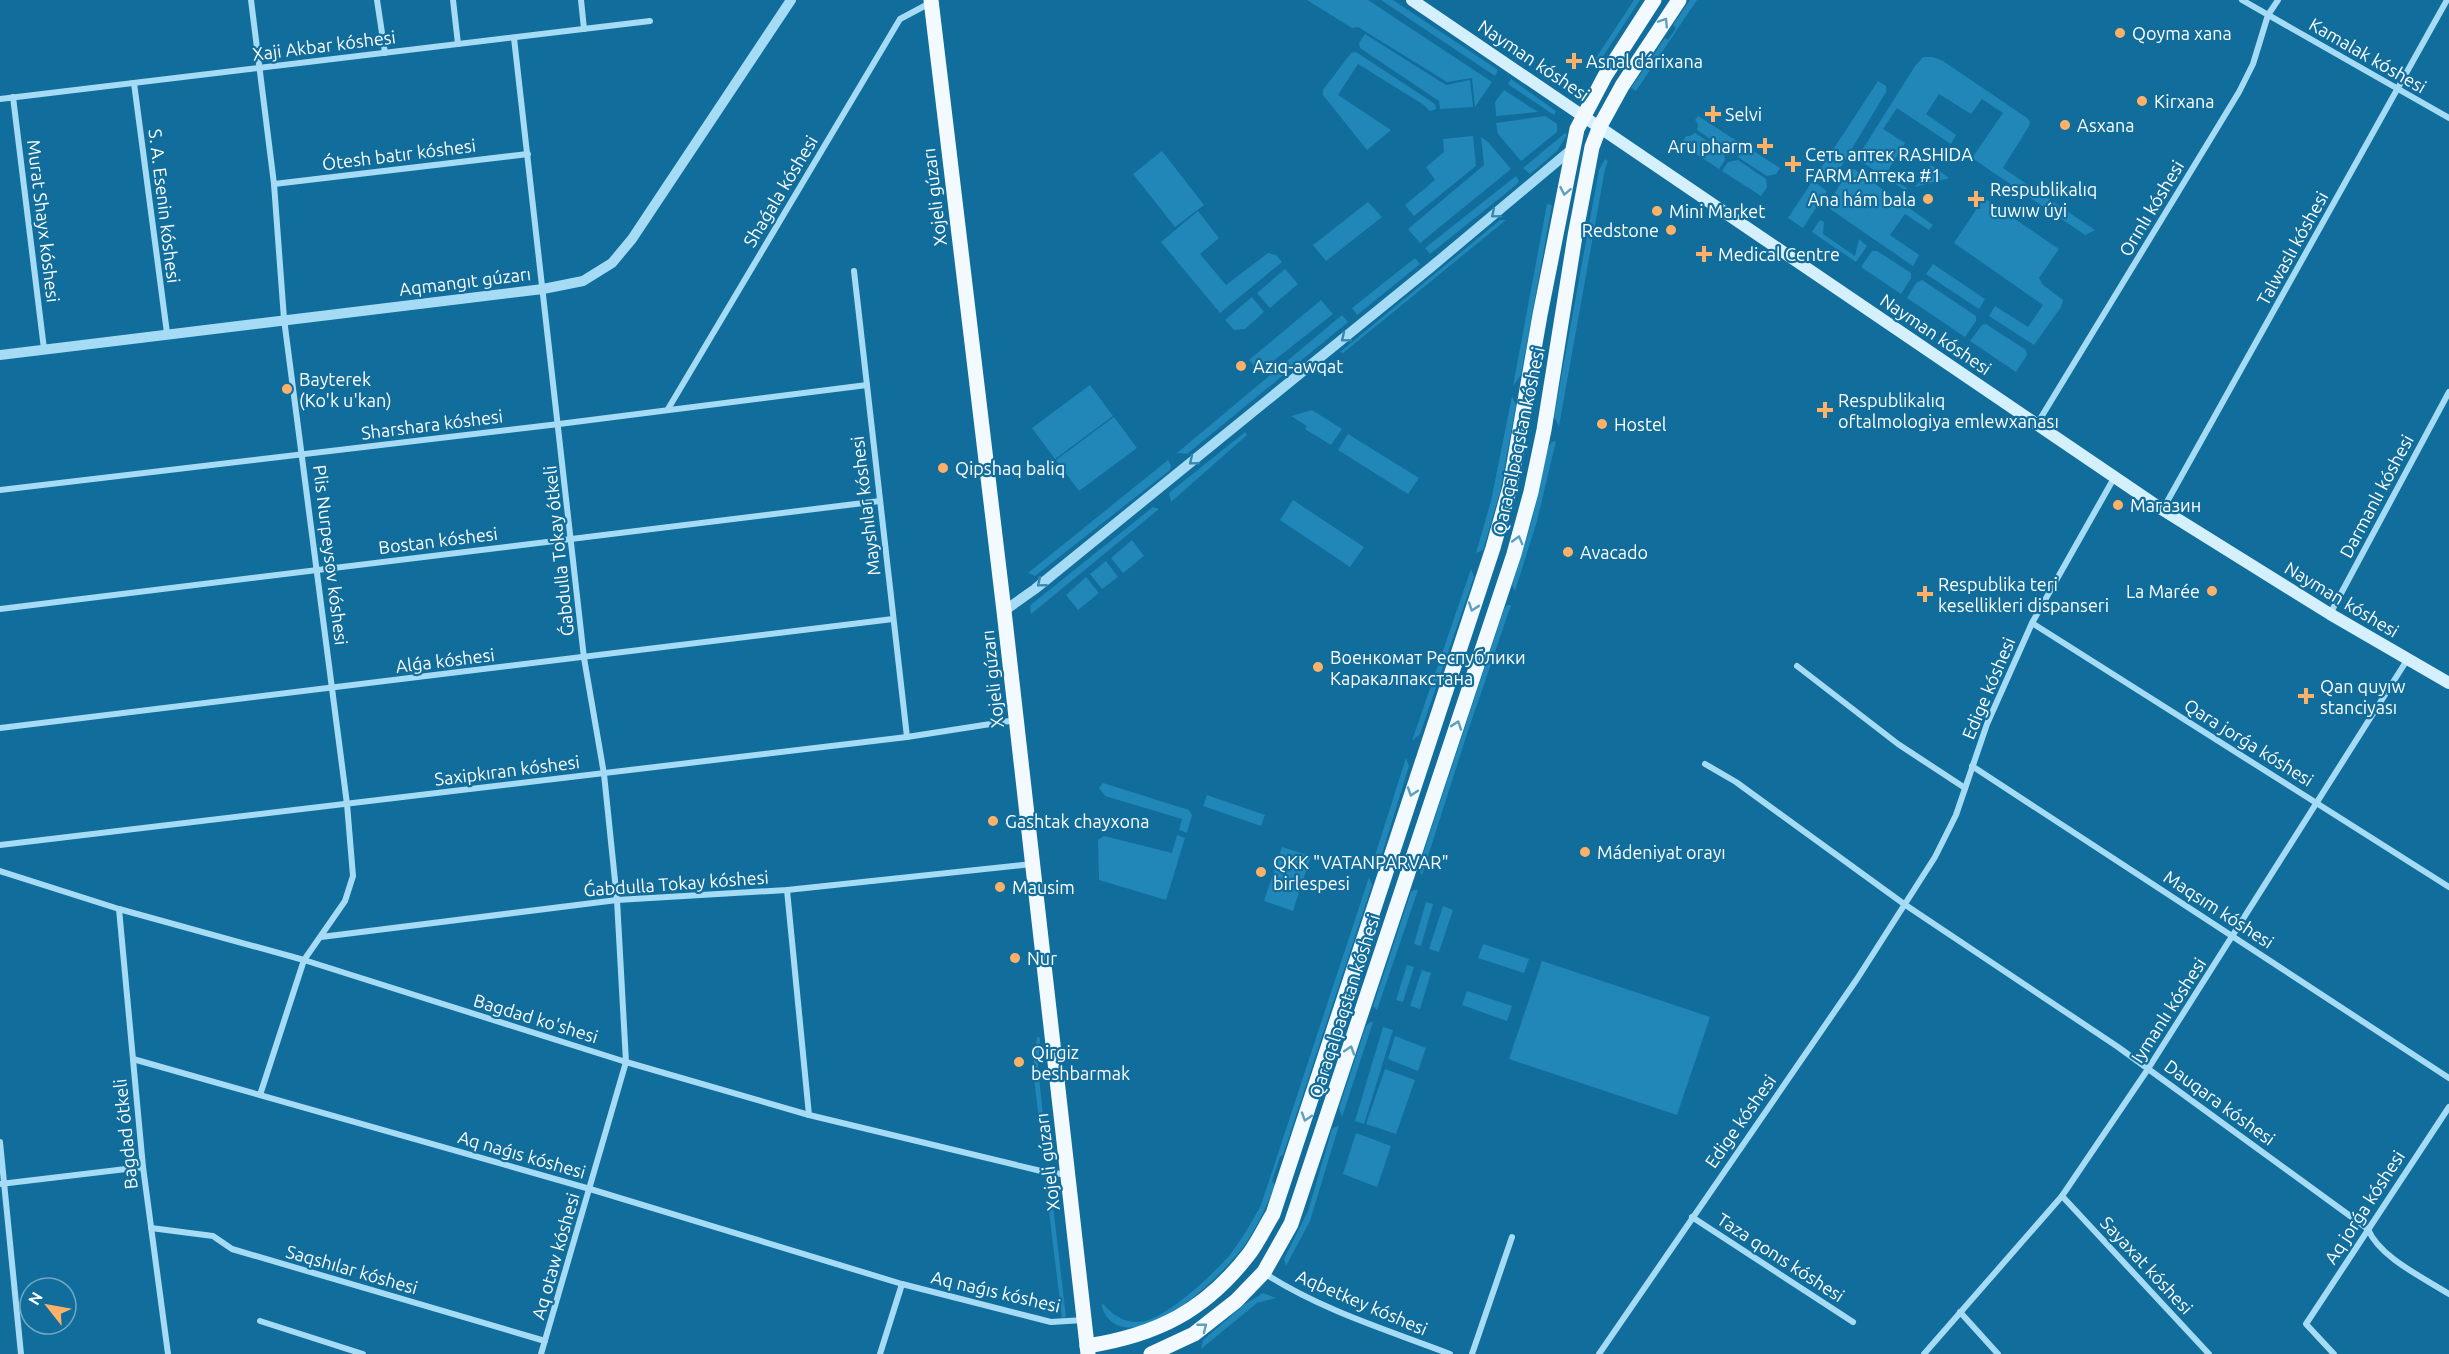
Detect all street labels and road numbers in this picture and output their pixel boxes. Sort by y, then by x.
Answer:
street label: Kamalak kóshesi [2306,13,2430,97]
street label: Nayman kóshesi [1475,16,1593,104]
street label: Xaji Akbar kóshesi [251,26,397,64]
street label: S. A. Esenin kóshesi [146,128,184,284]
street label: Shaǵala kóshesi [739,132,821,250]
street label: Ótesh batır kóshesi [321,134,477,173]
street label: Murat Shayx kóshesi [24,139,64,303]
street label: Xojeli gúzarı [918,147,950,247]
street label: Orınlı kóshesi [2115,157,2187,259]
street label: Talwaslı kóshesi [2252,188,2332,308]
street label: Aqmangıt gúzarı [398,263,532,299]
street label: Nayman kóshesi [1877,290,1995,378]
street label: Qaraqalpaqstan kóshesi [1488,345,1549,537]
street label: Sharshara kóshesi [360,405,504,443]
street label: Darmanlı kóshesi [2335,431,2417,561]
street label: Mayshılar kóshesi [847,435,883,577]
street label: Plis Nurpeysov kóshesi [310,464,352,646]
street label: Ǵabdulla Tokay ótkeli [538,465,577,637]
street label: Bostan kóshesi [377,523,499,557]
street label: Nayman kóshesi [2281,557,2403,641]
street label: Xojeli gúzarı [977,629,1007,729]
street label: Edige kóshesi [1958,634,2018,742]
street label: Alǵa kóshesi [394,644,496,676]
street label: Qara jorǵa kóshesi [2180,694,2317,791]
street label: Saxipkıran kóshesi [433,751,581,789]
street label: Ǵabdulla Tokay kóshesi [583,866,769,899]
street label: Maqsım kóshesi [2160,866,2278,952]
street label: Qaraqalpaqstan kóshesi [1305,912,1384,1101]
street label: Iymanlı kóshesi [2127,954,2209,1066]
street label: Bagdad ko'shesi [471,990,601,1046]
street label: Dauqara kóshesi [2161,1055,2279,1149]
street label: Edige kóshesi [1701,1071,1779,1171]
street label: Bagdad ótkeli [109,1078,141,1190]
street label: Xojeli gúzarı [1031,1112,1063,1212]
street label: Aq naǵıs kóshesi [456,1126,588,1182]
street label: Aq jorǵa kóshesi [2320,1147,2408,1267]
street label: Aq otaw kóshesi [527,1190,583,1322]
street label: Taza qonıs kóshesi [1714,1209,1848,1305]
street label: Sayaxat kóshesi [2097,1212,2197,1318]
street label: Saqshılar kóshesi [284,1241,420,1297]
street label: Aqbetkey kóshesi [1293,1265,1431,1339]
street label: Aq naǵıs kóshesi [929,1266,1063,1316]

